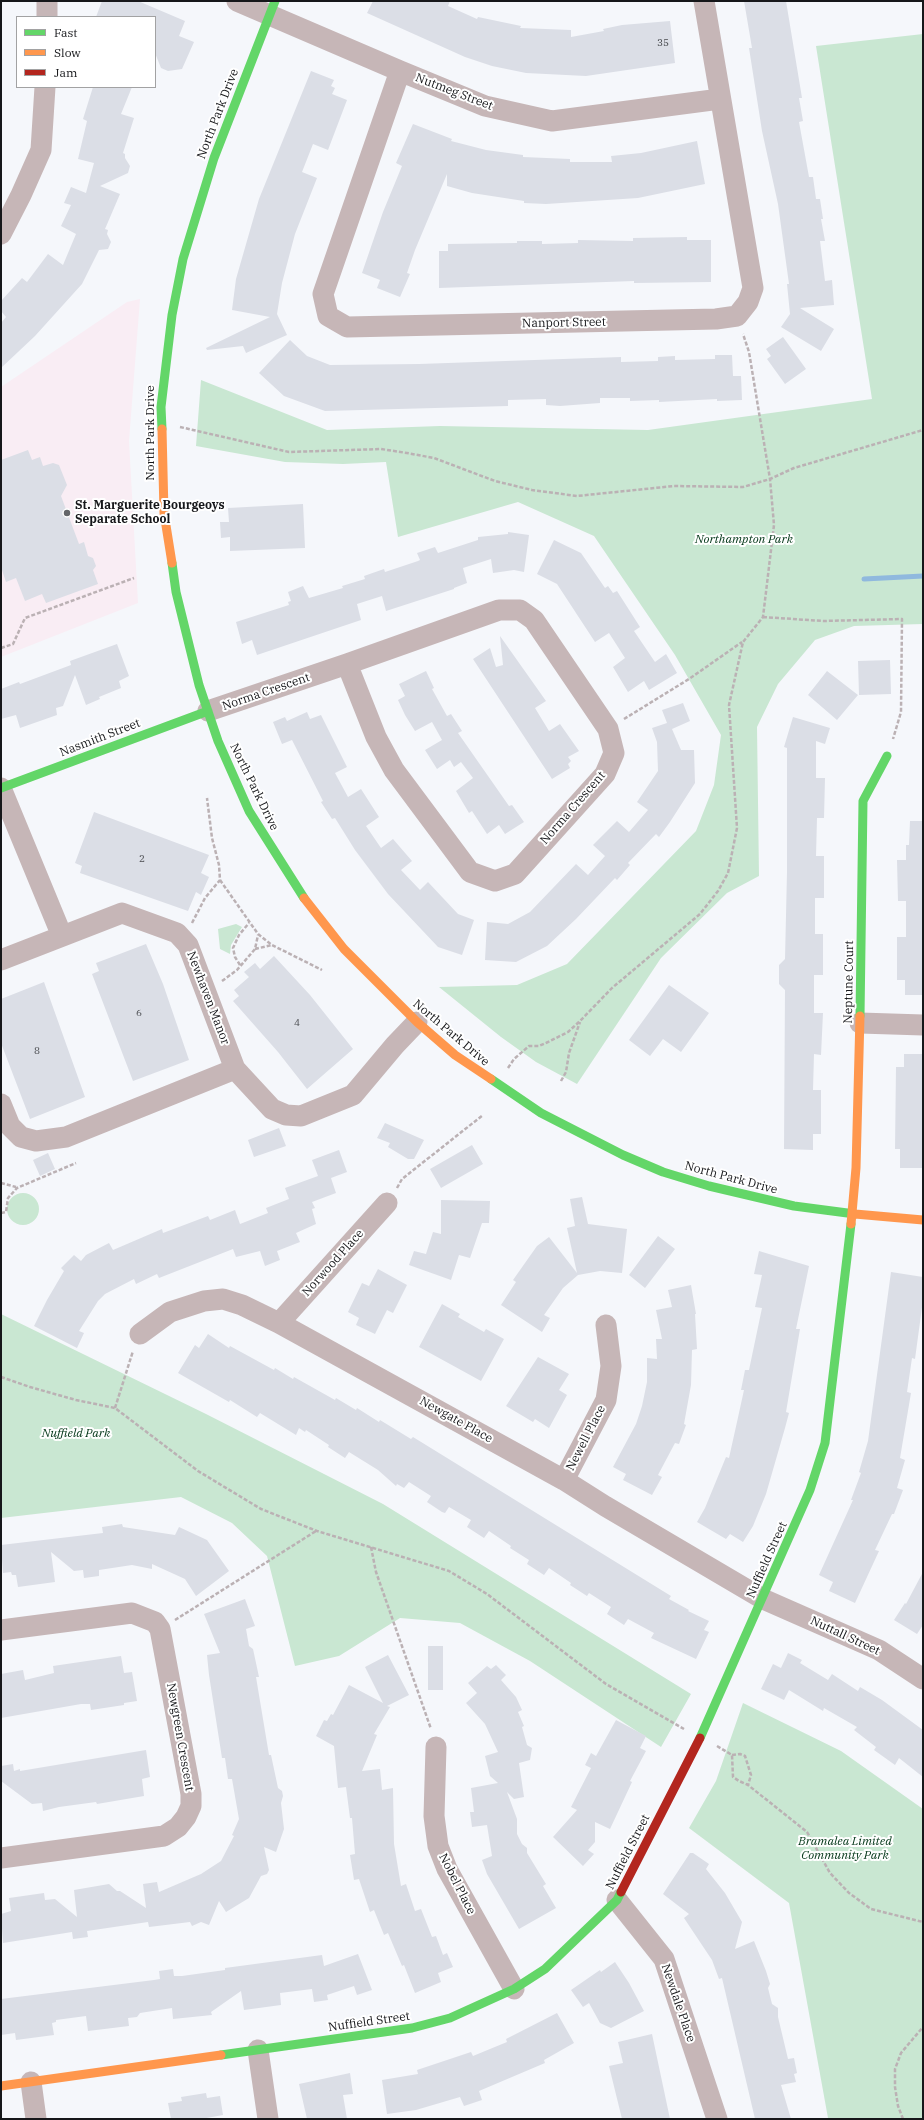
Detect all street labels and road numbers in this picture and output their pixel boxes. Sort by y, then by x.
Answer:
street label: North Park Drive [194,67,242,161]
street label: Nutmeg Street [413,71,495,113]
street label: Nanport Street [522,315,606,331]
street label: North Park Drive [144,385,158,481]
street label: Norma Crescent [220,670,312,714]
street label: Nasmith Street [58,716,142,760]
street label: North Park Drive [227,741,281,833]
street label: Norma Crescent [537,769,609,847]
street label: Neptune Court [841,940,857,1024]
street label: Newhaven Manor [184,949,232,1047]
street label: North Park Drive [410,997,492,1069]
street label: North Park Drive [683,1159,779,1197]
street label: Norwood Place [299,1227,367,1299]
street label: Newgate Place [417,1394,495,1446]
street label: Newell Place [563,1403,609,1473]
street label: Nuffield Street [744,1519,790,1601]
street label: Nuttall Street [808,1614,882,1658]
street label: Newgreen Crescent [163,1682,197,1792]
street label: Nuffield Street [603,1812,653,1892]
street label: Nobel Place [436,1851,478,1917]
street label: Newdale Place [658,1962,698,2044]
street label: Nuffield Street [327,2009,411,2035]

